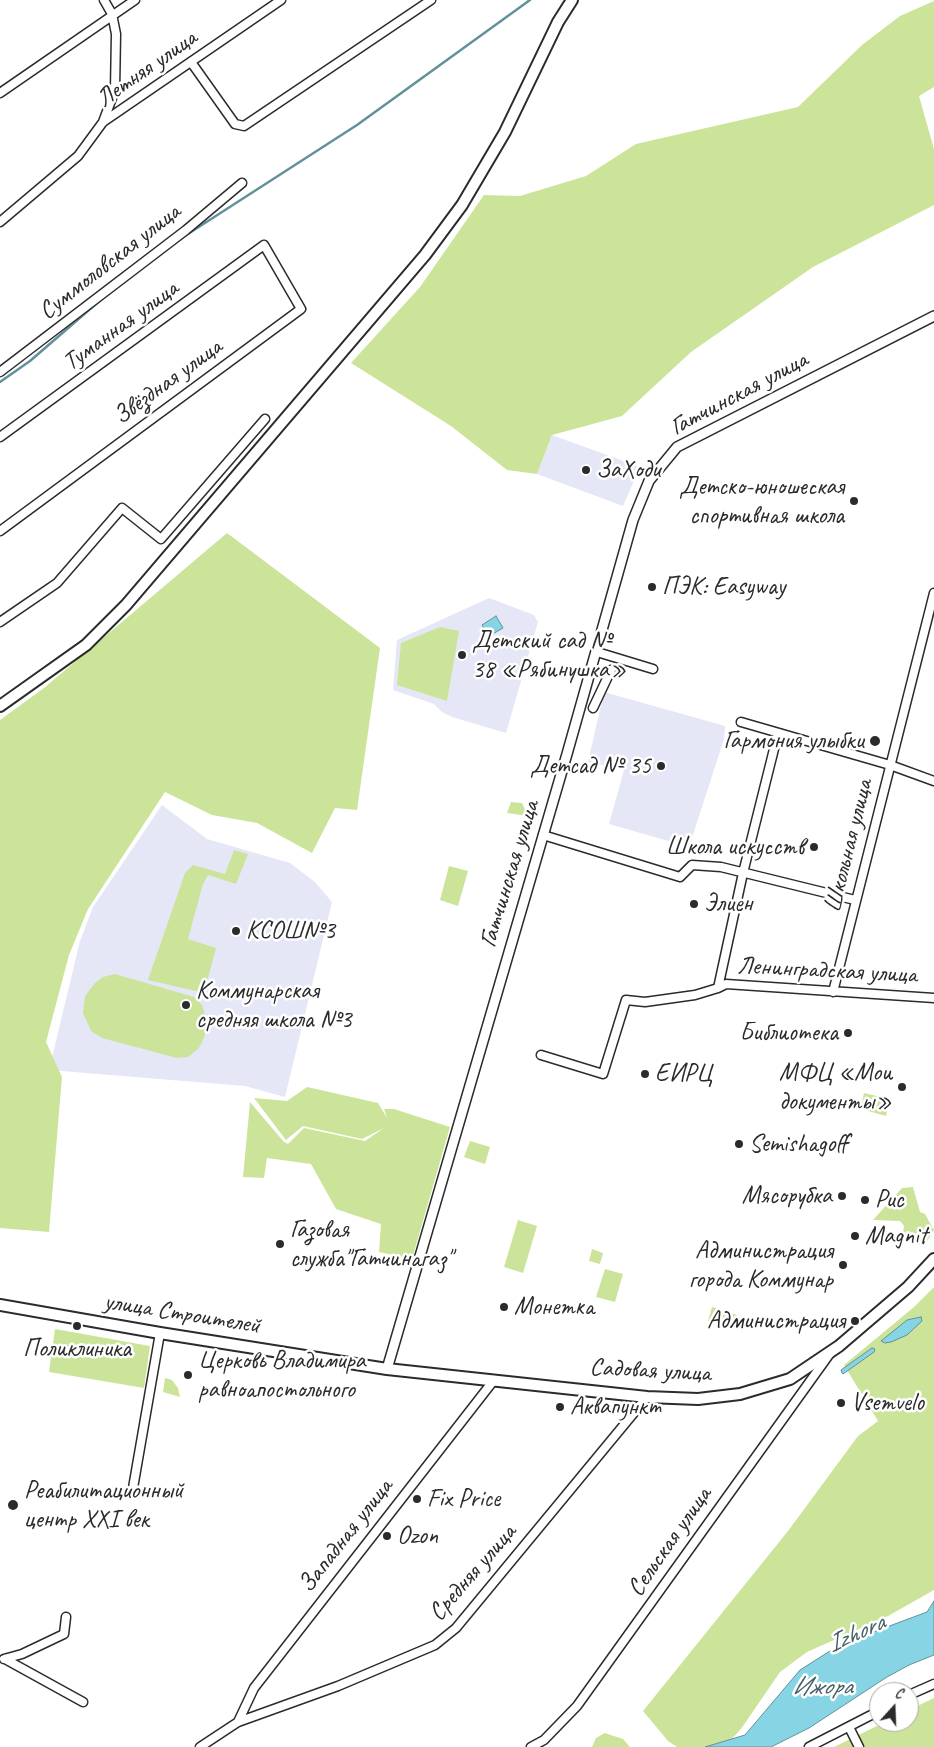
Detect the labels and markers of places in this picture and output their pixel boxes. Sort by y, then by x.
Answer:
place label: ЗаХоди [596,455,660,485]
marker: ЗаХоди [580,464,592,476]
place label: Детско-юношеская спортивная школа [679,472,844,531]
marker: Детско-юношеская спортивная школа [848,495,860,507]
place label: ПЭК: Easyway [662,572,785,602]
marker: ПЭК: Easyway [646,581,658,593]
place label: Детский сад № 38 «Рябинушка» [472,626,626,685]
marker: Детский сад № 38 «Рябинушка» [456,649,468,661]
place label: Гармония улыбки [724,726,864,756]
marker: Гармония улыбки [868,734,882,748]
place label: Детсад № 35 [530,751,651,781]
marker: Детсад № 35 [655,760,667,772]
place label: Школа искусств [666,832,804,862]
marker: Школа искусств [808,841,820,853]
place label: Элиен [704,889,752,919]
marker: Элиен [688,898,700,910]
place label: КСОШ№3 [246,916,335,946]
marker: КСОШ№3 [230,925,242,937]
place label: Коммунарская средняя школа №3 [196,976,351,1035]
marker: Коммунарская средняя школа №3 [180,999,192,1011]
place label: Библиотека [740,1018,838,1048]
marker: Библиотека [842,1027,854,1039]
place label: МФЦ «Мои документы» [779,1058,892,1117]
place label: ЕИРЦ [655,1059,712,1089]
marker: ЕИРЦ [639,1068,651,1080]
marker: МФЦ «Мои документы» [896,1081,908,1093]
place label: Semishagoff [749,1129,848,1159]
marker: Semishagoff [733,1138,745,1150]
place label: Мясорубка [742,1181,832,1211]
place label: Рис [875,1185,904,1215]
marker: Мясорубка [836,1190,848,1202]
marker: Рис [859,1194,871,1206]
place label: Газовая служба"Гатчинагаз" [290,1215,452,1274]
place label: Magnit [865,1221,927,1251]
marker: Magnit [849,1230,861,1242]
place label: Администрация города Коммунар [689,1236,833,1295]
marker: Газовая служба"Гатчинагаз" [274,1238,286,1250]
marker: Администрация города Коммунар [837,1259,849,1271]
place label: Монетка [514,1292,594,1322]
marker: Монетка [498,1301,510,1313]
place label: Администрация [707,1306,845,1336]
marker: Администрация [849,1315,861,1327]
marker: Поликлиника [71,1320,83,1332]
place label: Поликлиника [23,1334,131,1364]
place label: Церковь Владимира равноапостольного [198,1346,365,1405]
marker: Церковь Владимира равноапостольного [182,1369,194,1381]
place label: Vsemvelo [851,1388,924,1418]
place label: Аквапункт [570,1392,661,1422]
marker: Vsemvelo [835,1397,847,1409]
marker: Аквапункт [554,1401,566,1413]
place label: Реабилитационный центр ХХI век [24,1476,183,1535]
place label: Fix Price [427,1484,500,1514]
marker: Fix Price [411,1493,423,1505]
marker: Реабилитационный центр ХХI век [6,1498,20,1512]
place label: Ozon [397,1521,438,1551]
marker: Ozon [381,1530,393,1542]

